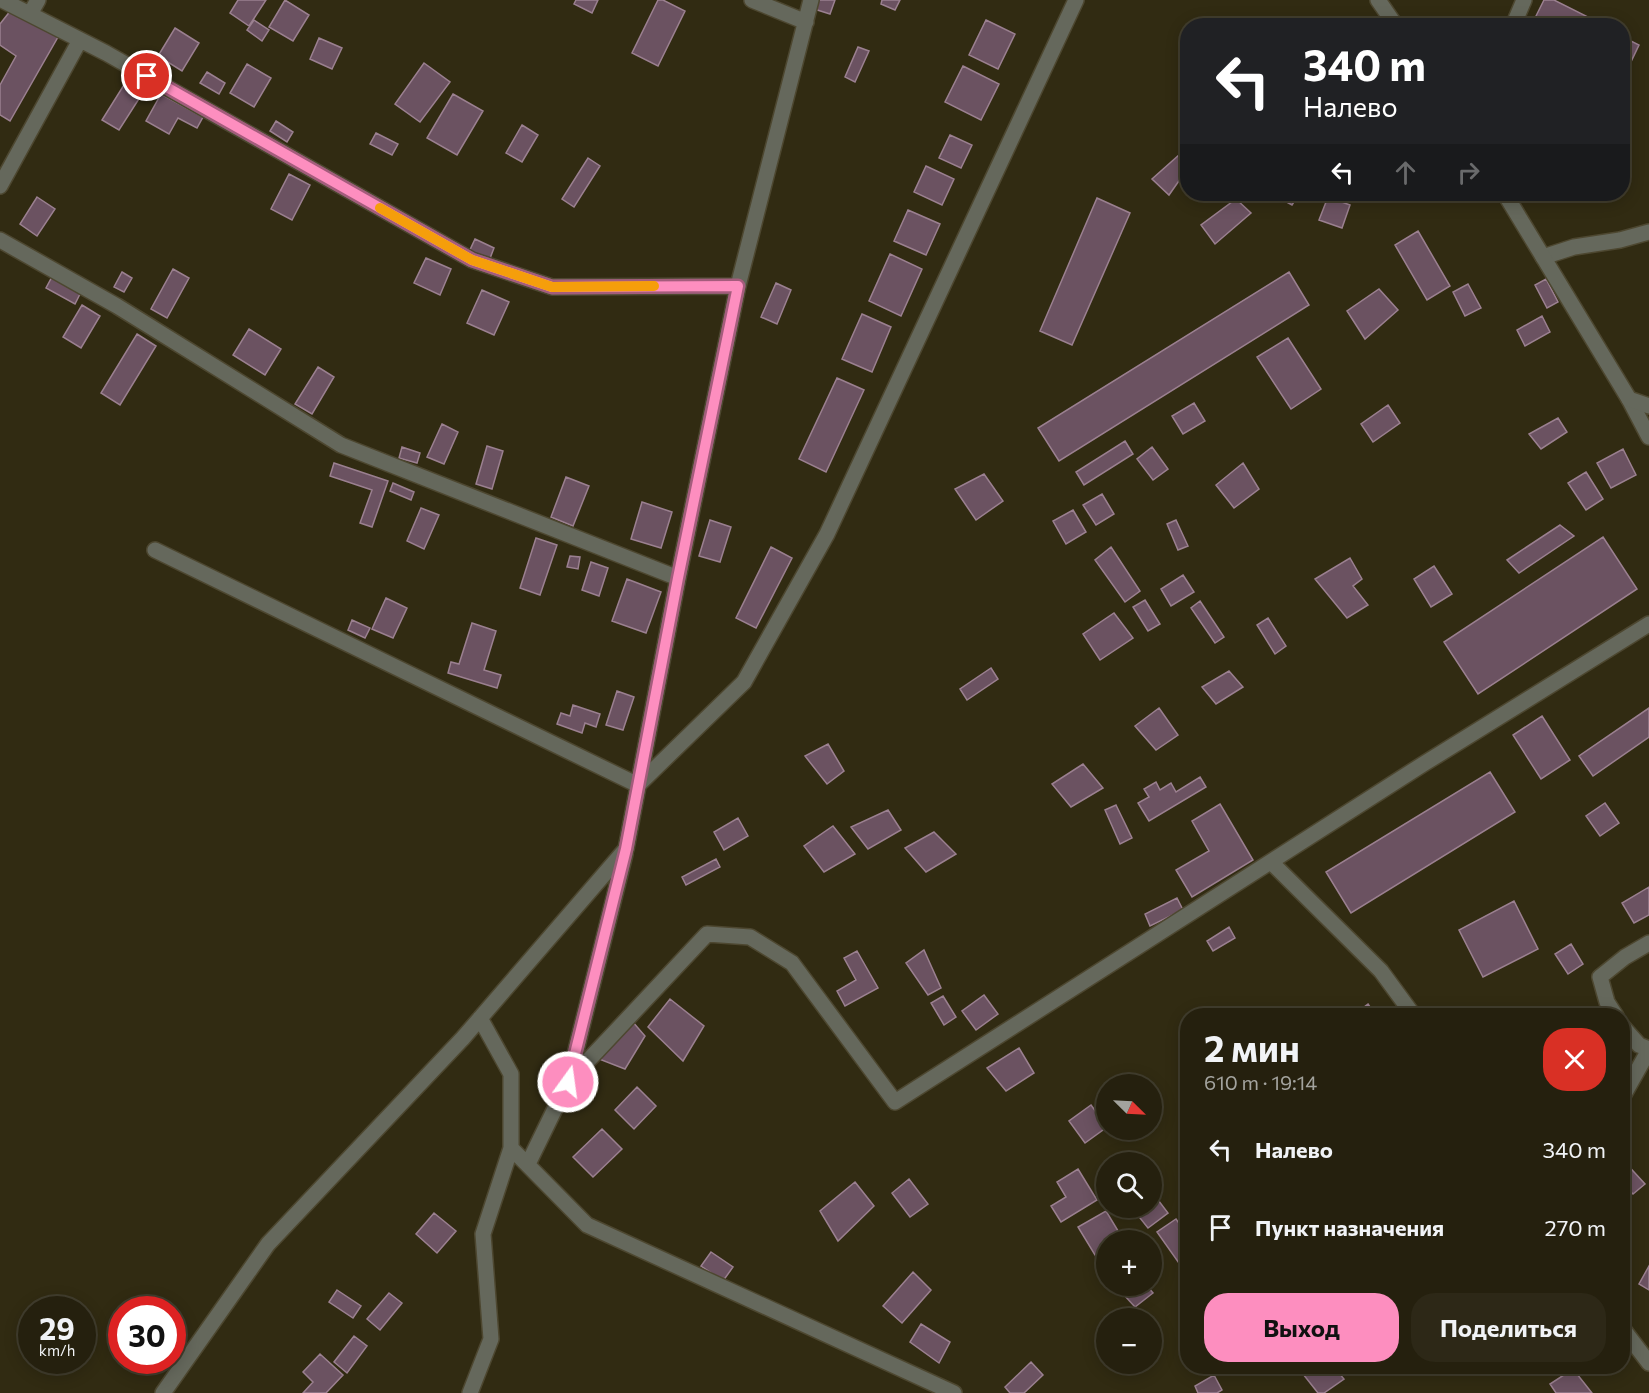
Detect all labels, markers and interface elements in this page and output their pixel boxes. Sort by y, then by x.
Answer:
text: 340 m [1303,38,1426,90]
icon: left [1204,42,1282,120]
pin [121,50,172,101]
icon: arrive [130,59,163,92]
text: Налево [1303,90,1398,123]
icon: left [1326,156,1359,189]
icon: ahead [1389,156,1422,189]
icon: right [1452,156,1485,189]
text: 2 мин [1204,1025,1300,1069]
button: close [1543,1028,1606,1091]
position arrow [536,1050,600,1114]
text: 610 m · 19:14 [1204,1070,1317,1094]
north arrow [1096,1074,1162,1140]
map controls [1096,1074,1162,1374]
icon: left [1204,1133,1237,1166]
text: Налево [1255,1136,1333,1163]
text: 340 m [1542,1136,1606,1163]
button: search [1096,1152,1162,1218]
icon: arrive [1204,1211,1237,1244]
text: Пункт назначения [1255,1214,1444,1241]
text: 270 m [1545,1214,1606,1241]
button: + [1096,1230,1162,1296]
button: Выход [1204,1293,1399,1362]
button: Поделиться [1411,1293,1606,1362]
speed limit sign: 30 [108,1296,186,1374]
button: − [1096,1308,1162,1374]
text: 29 [39,1309,75,1346]
text: km/h [39,1341,75,1359]

